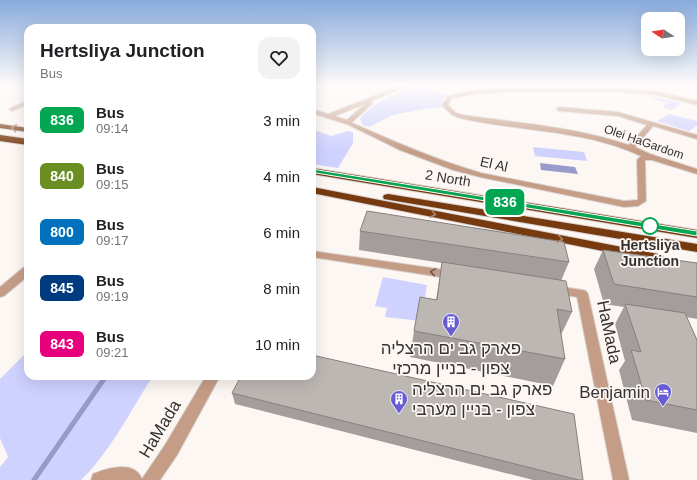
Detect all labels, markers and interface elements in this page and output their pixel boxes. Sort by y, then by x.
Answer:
north arrow [641,12,685,56]
map controls [641,12,685,56]
button: heart [258,37,300,79]
text: Hertsliya Junction [40,40,205,61]
text: Bus [40,66,62,81]
text: Bus [96,104,124,121]
text: 836 [50,112,74,128]
text: 3 min [263,112,300,129]
text: 09:14 [96,121,129,136]
street label: Olei HaGardom [602,122,686,162]
one-way arrow [11,124,17,133]
street label: El Al [479,153,509,175]
text: Bus [96,160,124,177]
street label: 2 North [424,167,472,189]
text: 840 [50,168,74,184]
text: 4 min [263,168,300,185]
text: 09:15 [96,177,129,192]
line badge: 836 [482,189,528,215]
text: 836 [493,194,517,210]
one-way arrow [430,209,436,217]
text: Bus [96,216,124,233]
marker: Hertsliya Junction [641,217,659,235]
text: 800 [50,224,74,240]
text: 6 min [263,224,300,241]
text: 09:17 [96,233,129,248]
one-way arrow [557,234,563,243]
place label: Hertsliya Junction [620,237,680,269]
one-way arrow [429,268,436,277]
text: Bus [96,272,124,289]
text: 845 [50,280,74,296]
text: 8 min [263,280,300,297]
text: 09:19 [96,289,129,304]
street label: HaMada [593,299,625,366]
building icon: פארק גב ים הרצליה צפון - בניין מרכזי [441,312,461,337]
text: Bus [96,328,124,345]
text: 843 [50,336,74,352]
text: 10 min [255,336,300,353]
place label: פארק גב ים הרצליה צפון - בניין מרכזי [381,339,521,378]
text: 09:21 [96,345,129,360]
place label: פארק גב ים הרצליה צפון - בניין מערבי [412,380,552,419]
hotel icon: Benjamin [653,382,673,407]
place label: Benjamin [579,383,650,402]
building icon: פארק גב ים הרצליה צפון - בניין מערבי [389,389,409,414]
street label: HaMada [135,396,185,461]

